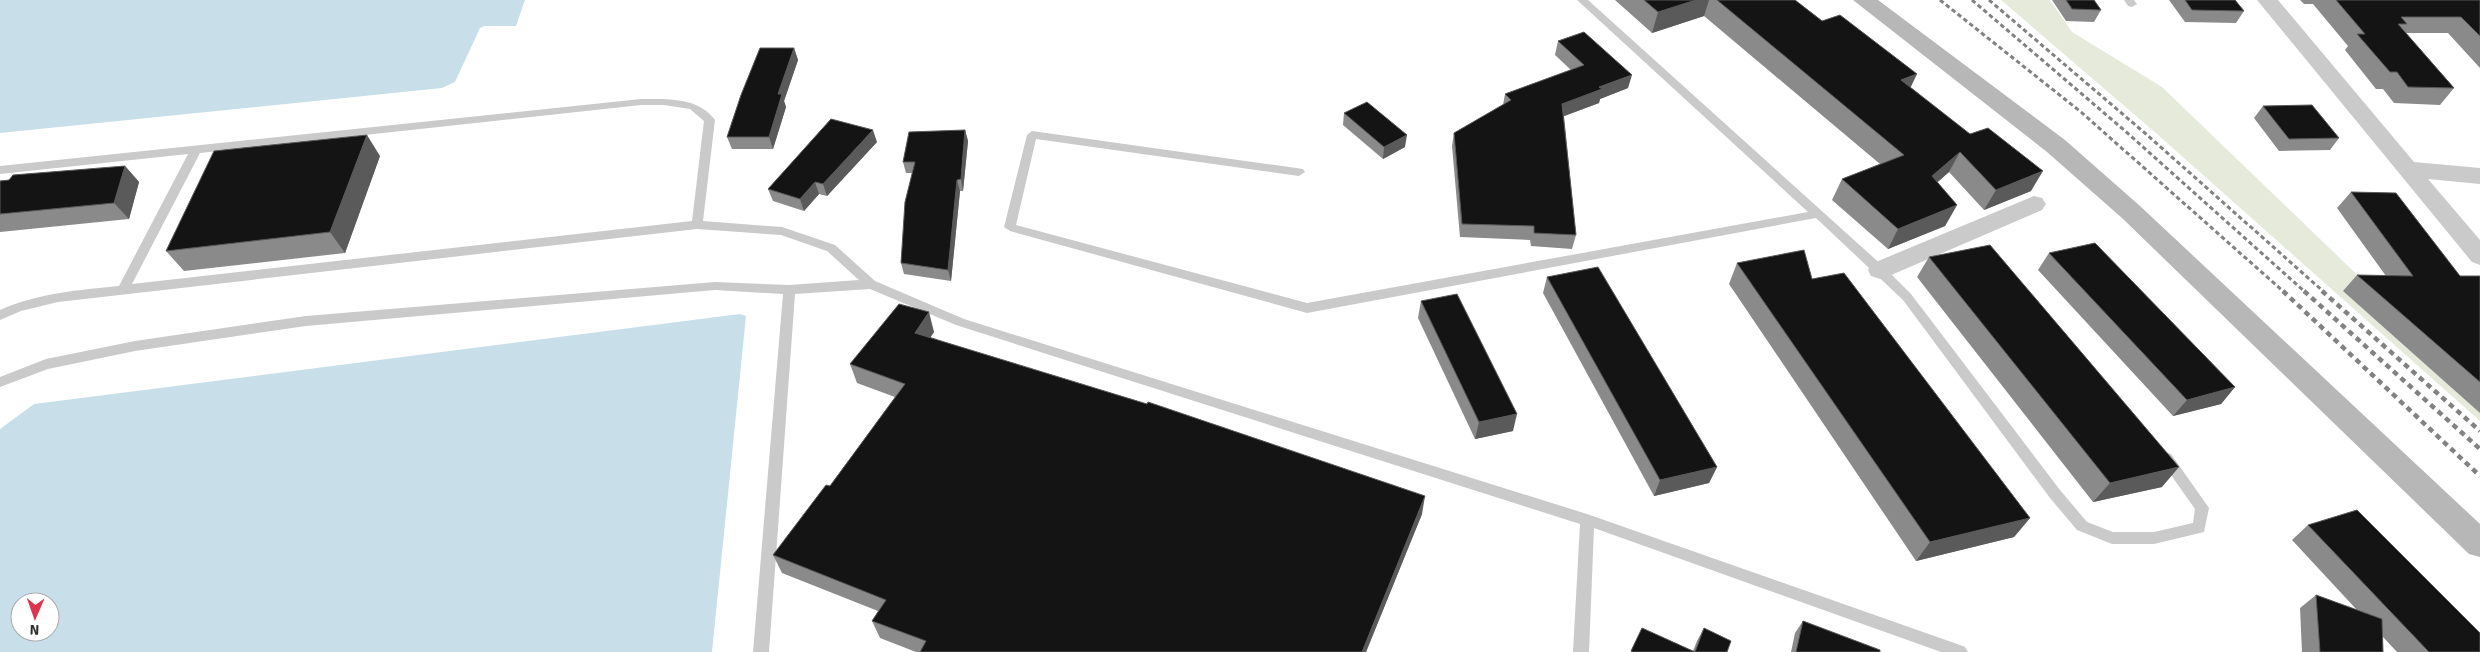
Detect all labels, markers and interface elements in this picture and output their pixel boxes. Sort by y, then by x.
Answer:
north arrow [10,592,60,642]
text: N [29,621,40,638]

